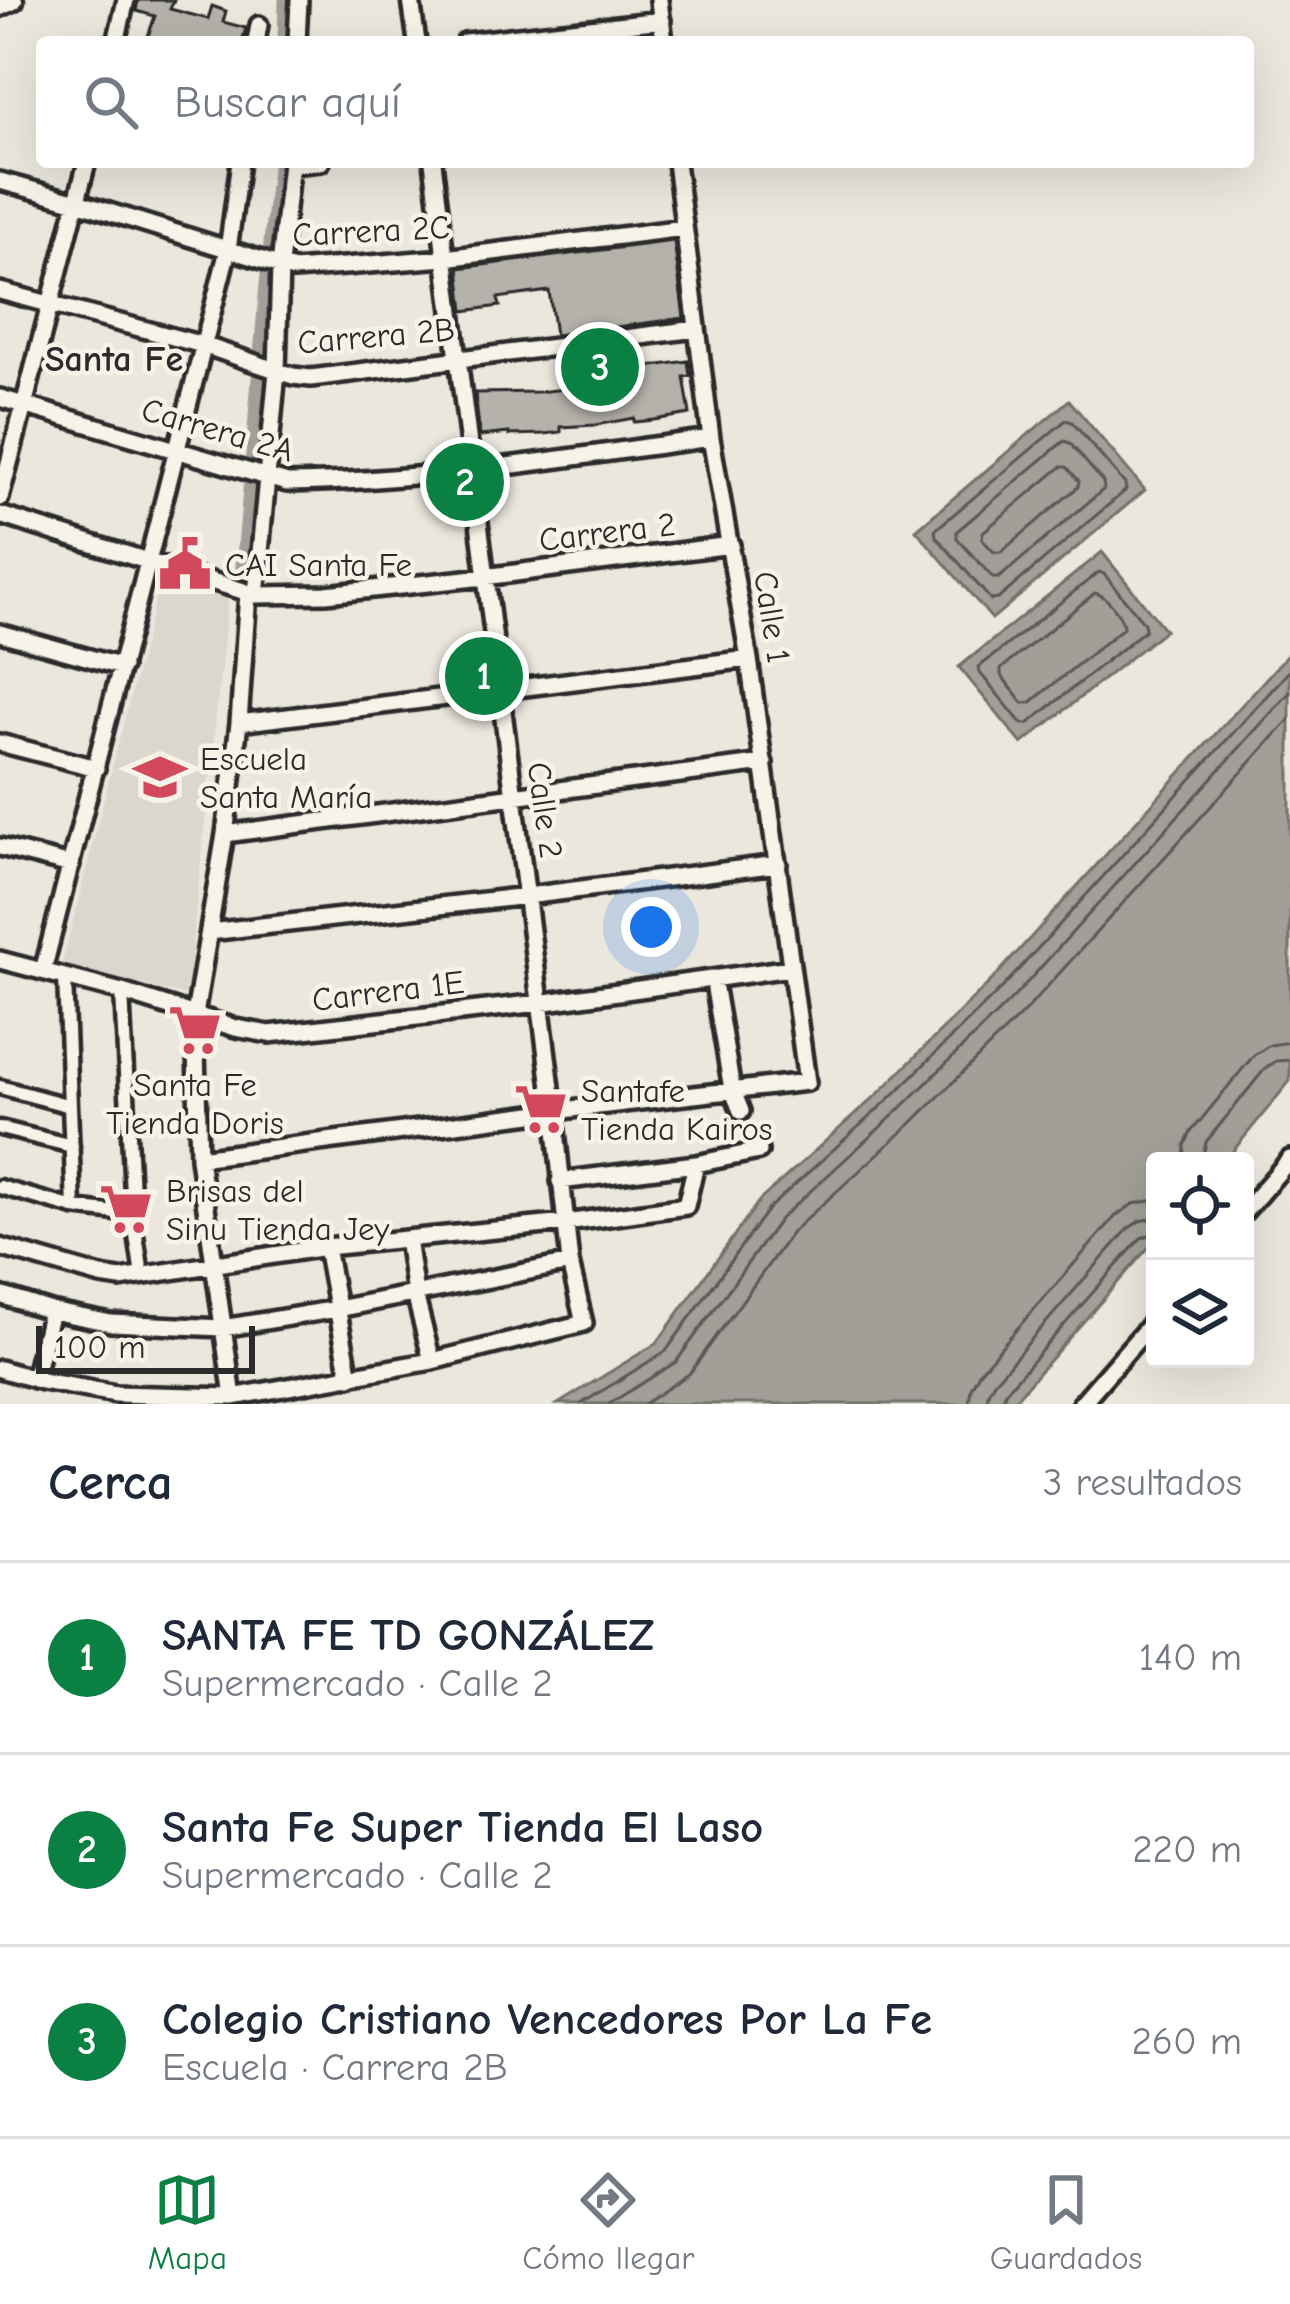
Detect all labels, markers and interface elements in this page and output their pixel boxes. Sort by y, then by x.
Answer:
search box [36,36,1254,168]
icon: search [78,69,144,135]
text: Buscar aquí [174,76,401,128]
street label: Carrera 2C [291,208,451,254]
street label: Carrera 2B [296,310,456,362]
pin: 3 [561,322,639,412]
district label: Santa Fe [45,339,183,380]
street label: Carrera 2A [137,390,298,470]
pin: 2 [426,437,504,527]
street label: Carrera 2 [537,505,678,559]
public building icon: CAI Santa Fe [156,535,214,593]
place label: CAI Santa Fe [225,546,412,584]
street label: Calle 1 [746,569,798,666]
pin: 1 [445,631,523,721]
place label: Escuela Santa María [200,740,372,816]
school or university icon: Escuela Santa María [131,748,189,806]
street label: Calle 2 [519,760,571,861]
your location [621,897,681,957]
street label: Carrera 1E [310,963,466,1019]
supermarket icon: Santa Fe Tienda Doris [166,1001,224,1059]
place label: Santa Fe Tienda Doris [106,1066,284,1142]
place label: Santafe Tienda Kairos [581,1072,773,1148]
supermarket icon: Santafe Tienda Kairos [512,1080,570,1138]
map controls [1146,1152,1254,1368]
button: locate [1146,1152,1254,1260]
place label: Brisas del Sinu Tienda Jey [166,1172,389,1248]
supermarket icon: Brisas del Sinu Tienda Jey [97,1180,155,1238]
button: layers [1146,1260,1254,1368]
scale bar [36,1320,255,1373]
text: 100 m [54,1328,146,1366]
text: Cerca [48,1453,173,1512]
text: 3 resultados [1043,1460,1242,1505]
text: SANTA FE TD GONZÁLEZ [162,1609,654,1661]
text: 1 [79,1635,95,1680]
text: 140 m [1139,1635,1242,1680]
text: Supermercado · Calle 2 [162,1661,553,1706]
text: Santa Fe Super Tienda El Laso [162,1801,763,1853]
text: 2 [77,1827,97,1872]
text: 220 m [1132,1827,1242,1872]
text: Supermercado · Calle 2 [162,1853,553,1898]
text: Colegio Cristiano Vencedores Por La Fe [162,1993,932,2045]
text: 3 [77,2019,97,2064]
text: 260 m [1131,2019,1242,2064]
text: Escuela · Carrera 2B [162,2045,508,2090]
tab: Mapa [148,2167,227,2277]
tab: Cómo llegar [522,2167,694,2277]
tab: Guardados [990,2167,1142,2277]

